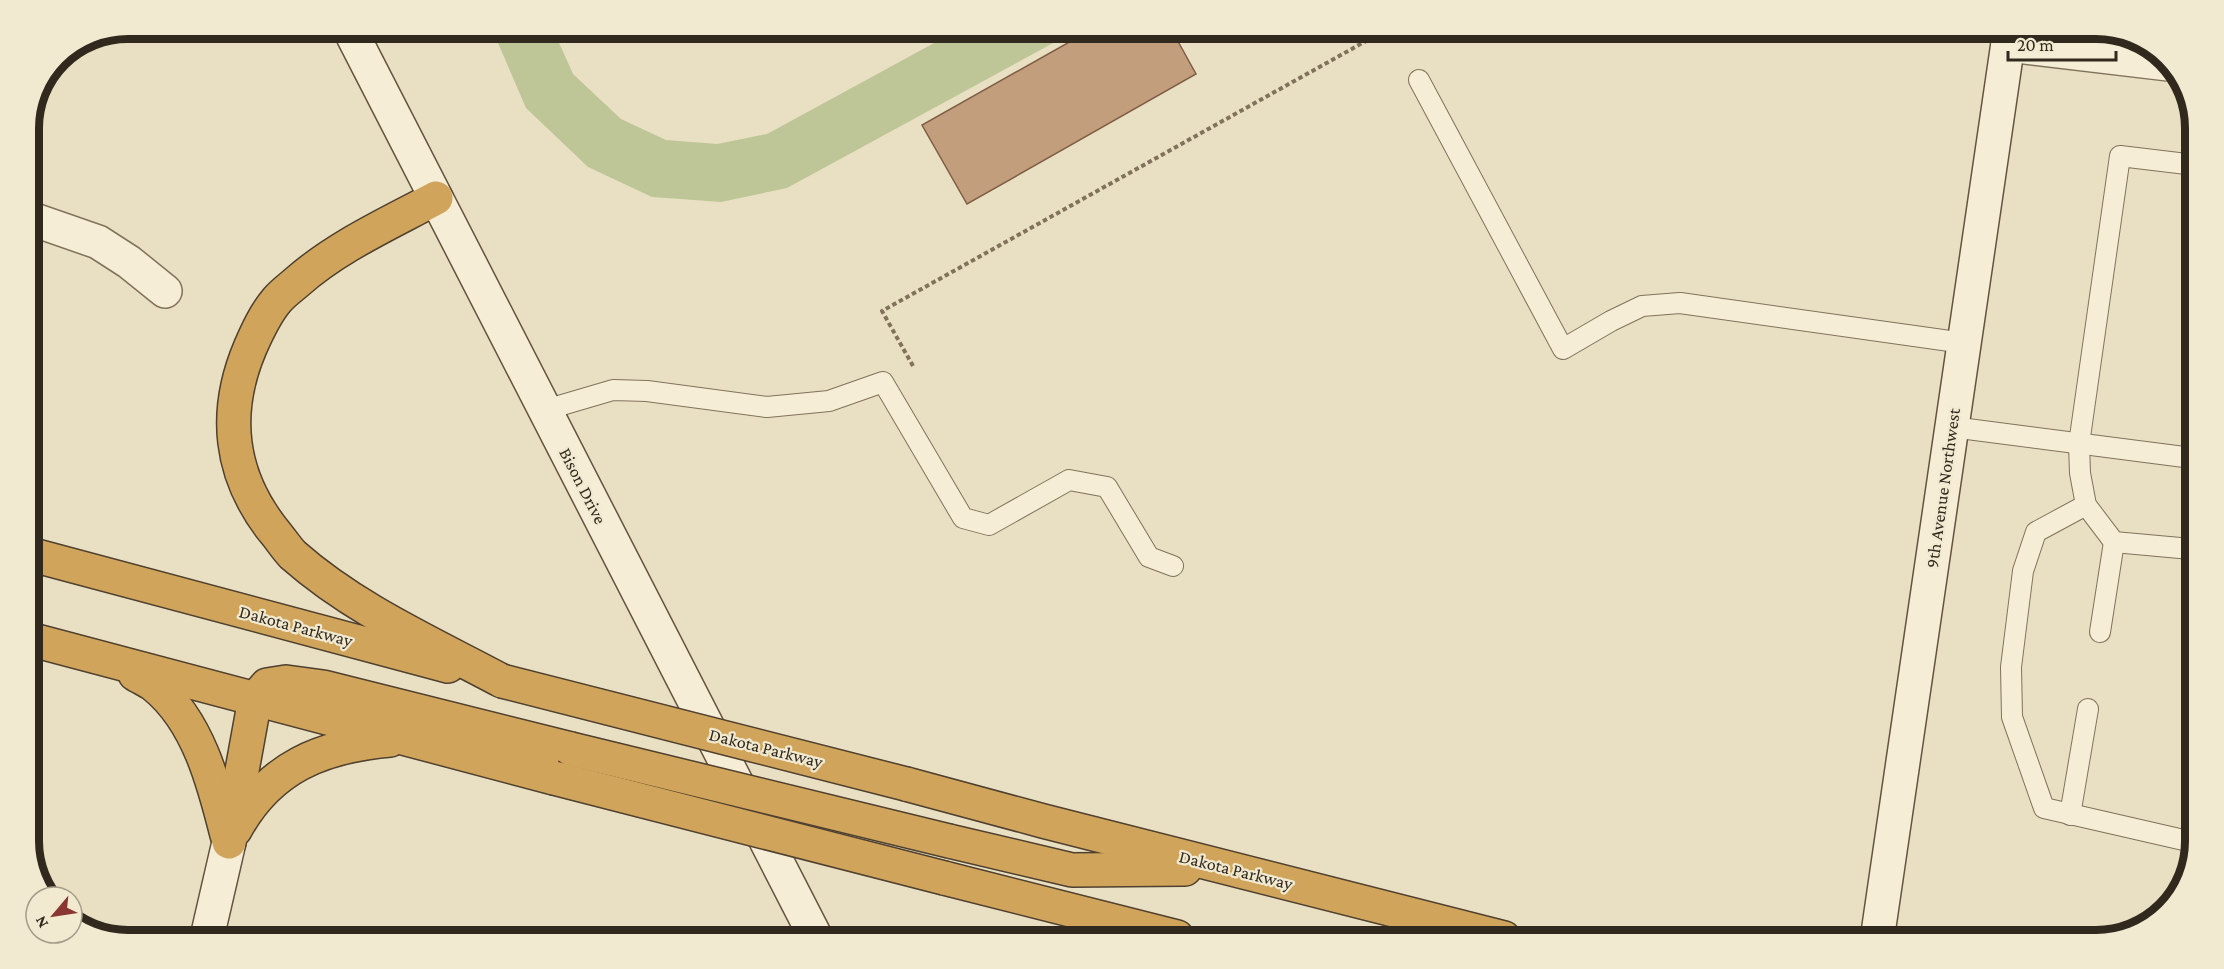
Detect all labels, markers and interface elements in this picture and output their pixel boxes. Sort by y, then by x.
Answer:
scale bar [2008,24,2116,62]
text: 20 m [2017,35,2054,55]
street label: 9th Avenue Northwest [1922,406,1964,569]
street label: Bison Drive [555,445,611,527]
street label: Dakota Parkway [237,601,356,651]
street label: Dakota Parkway [707,724,826,772]
street label: Dakota Parkway [1177,846,1296,894]
north arrow [24,885,84,945]
text: N [31,913,51,931]

